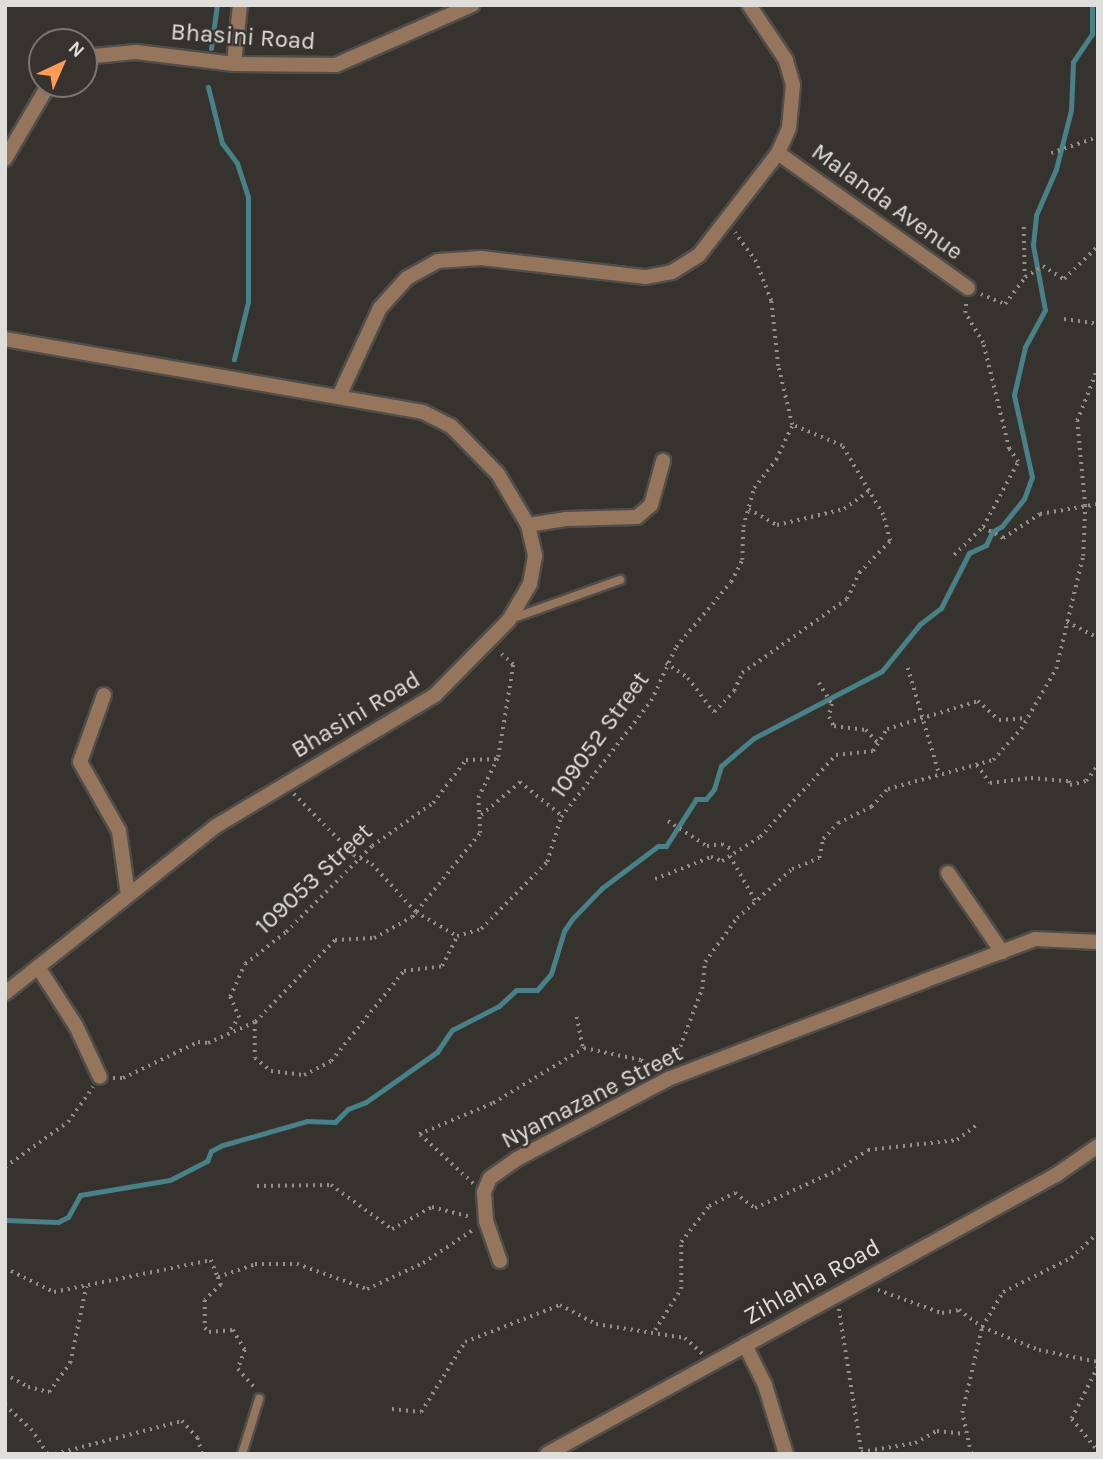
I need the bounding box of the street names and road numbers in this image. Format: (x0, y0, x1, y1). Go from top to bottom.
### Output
street label: Bhasini Road (170, 18, 316, 56)
street label: Malanda Avenue (806, 137, 968, 267)
street label: Bhasini Road (286, 665, 426, 765)
street label: 109052 Street (544, 666, 656, 804)
street label: 109053 Street (249, 817, 379, 941)
street label: Nyamazane Street (497, 1039, 687, 1155)
street label: Zihlahla Road (739, 1233, 885, 1331)

